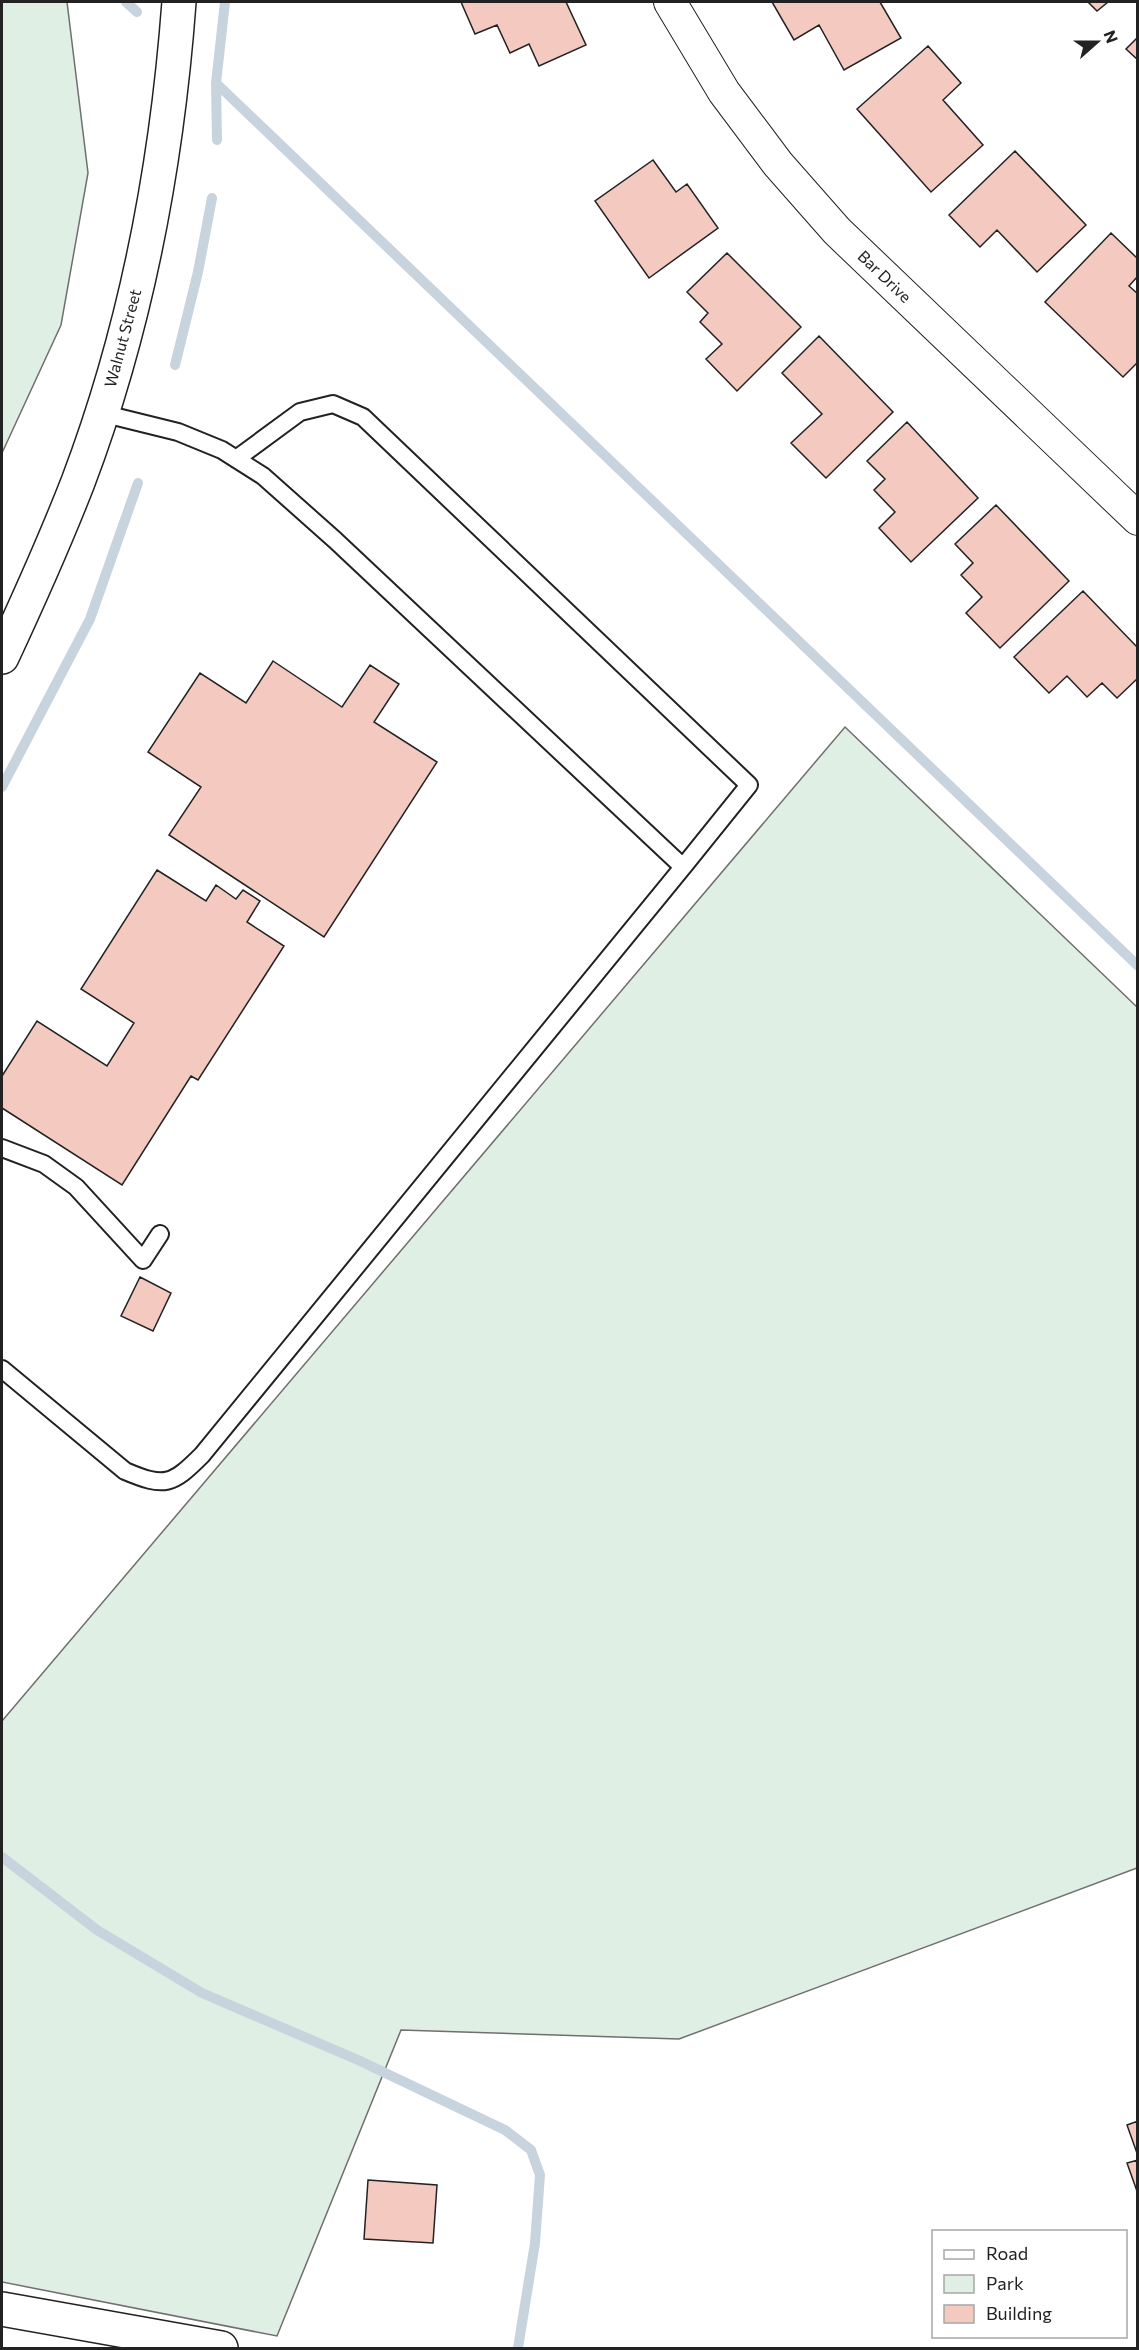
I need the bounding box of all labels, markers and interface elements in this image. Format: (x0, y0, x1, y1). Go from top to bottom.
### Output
north arrow (1067, 12, 1127, 72)
text: N (1100, 27, 1122, 45)
street label: Bar Drive (854, 246, 916, 306)
street label: Walnut Street (100, 286, 144, 389)
legend (932, 2230, 1127, 2338)
text: Road (986, 2242, 1028, 2264)
text: Park (986, 2272, 1024, 2294)
text: Building (986, 2302, 1052, 2324)

